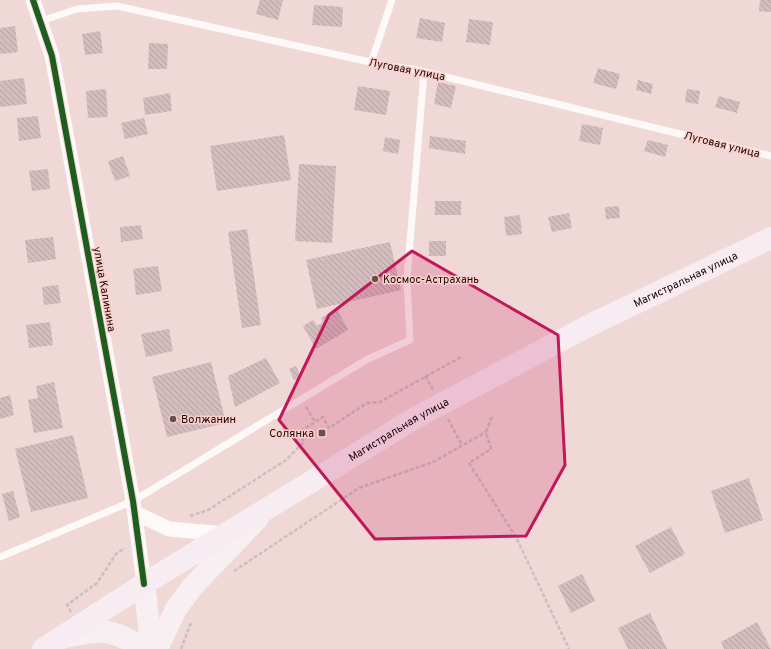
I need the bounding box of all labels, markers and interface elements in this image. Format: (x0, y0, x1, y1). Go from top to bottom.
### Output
street label: Луговая улица (367, 56, 447, 84)
street label: Луговая улица (682, 129, 761, 161)
street label: улица Калинина (90, 246, 118, 333)
street label: Магистральная улица (631, 249, 741, 311)
place label: Космос-Астрахань (383, 273, 479, 287)
marker: Космос-Астрахань (370, 274, 380, 284)
street label: Магистральная улица (346, 395, 452, 465)
place label: Волжанин (181, 413, 236, 427)
marker: Волжанин (168, 414, 178, 424)
place label: Солянка (269, 427, 314, 441)
marker: Солянка (317, 428, 327, 438)

